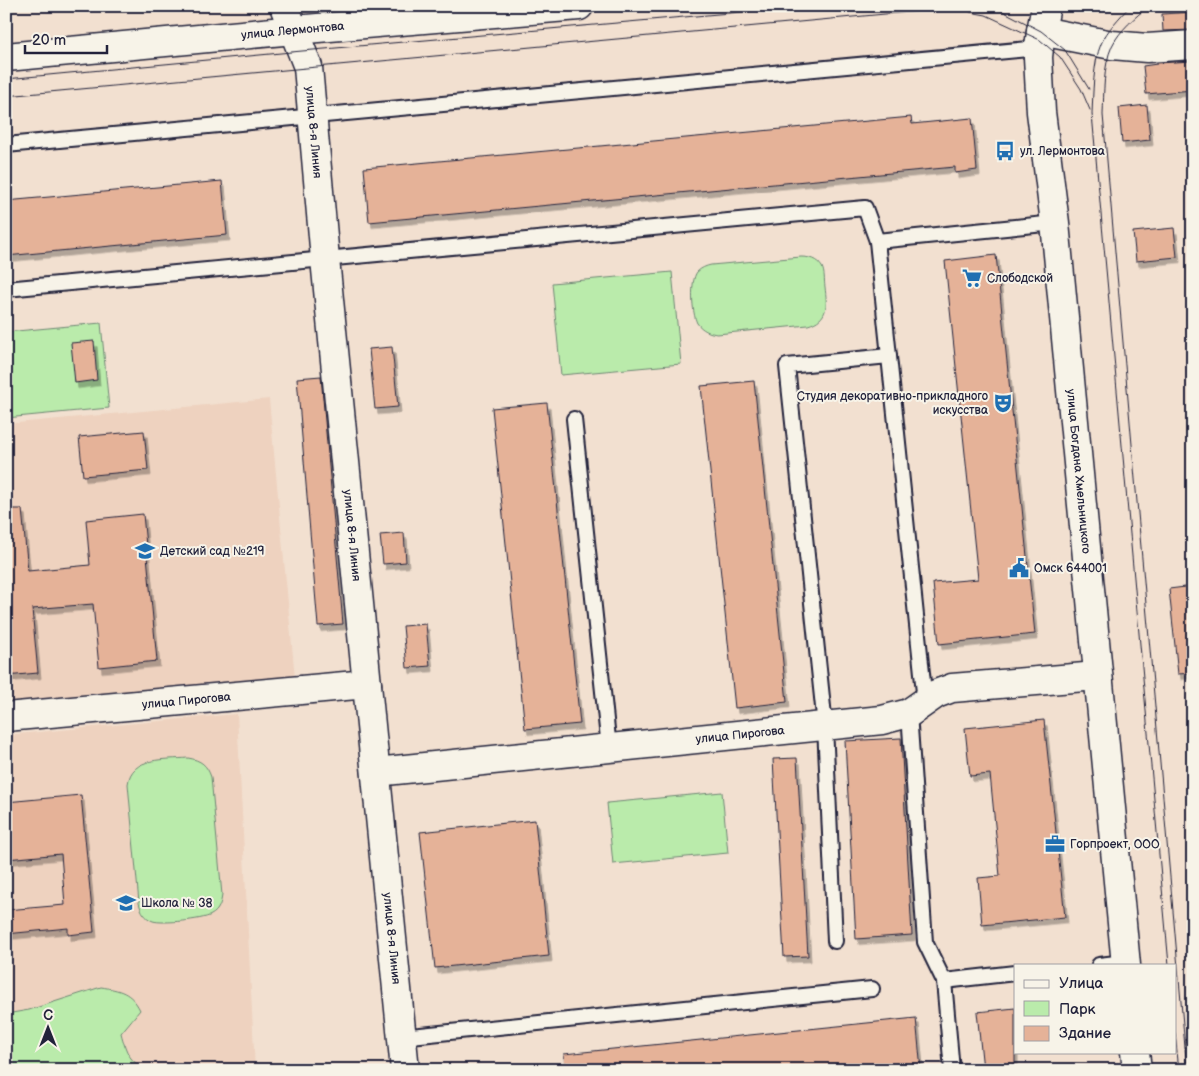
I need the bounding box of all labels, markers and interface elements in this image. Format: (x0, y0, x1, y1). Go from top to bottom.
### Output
street label: улица Лермонтова (241, 19, 345, 43)
scale bar (25, 22, 108, 54)
text: 20 m (32, 31, 66, 50)
street label: улица 8-я Линия (302, 86, 325, 179)
bus stop icon: ул. Лермонтова (994, 140, 1016, 162)
place label: ул. Лермонтова (1020, 144, 1105, 159)
supermarket icon: Слободской (961, 267, 983, 289)
place label: Слободской (987, 271, 1053, 286)
street label: улица Богдана Хмельницкого (1063, 388, 1094, 554)
place label: Студия декоративно-прикладного искусства (797, 389, 988, 418)
theatre icon: Студия декоративно-прикладного искусства (992, 392, 1014, 414)
street label: улица 8-я Линия (340, 489, 364, 582)
school or university icon: Детский сад №219 (134, 540, 156, 562)
place label: Детский сад №219 (160, 544, 265, 559)
public building icon: Омск 644001 (1008, 557, 1030, 579)
place label: Омск 644001 (1034, 561, 1107, 576)
street label: улица Пирогова (141, 689, 231, 713)
street label: улица Пирогова (695, 723, 785, 747)
office icon: Горпроект, ООО (1044, 833, 1066, 855)
place label: Горпроект, ООО (1070, 837, 1160, 852)
school or university icon: Школа № 38 (115, 892, 137, 914)
street label: улица 8-я Линия (380, 892, 404, 985)
place label: Школа № 38 (141, 896, 213, 911)
legend (1014, 964, 1176, 1054)
text: Улица (1059, 974, 1104, 993)
text: Парк (1059, 1000, 1096, 1019)
north arrow (22, 1004, 72, 1054)
text: С (43, 1007, 53, 1024)
text: Здание (1059, 1024, 1111, 1043)

